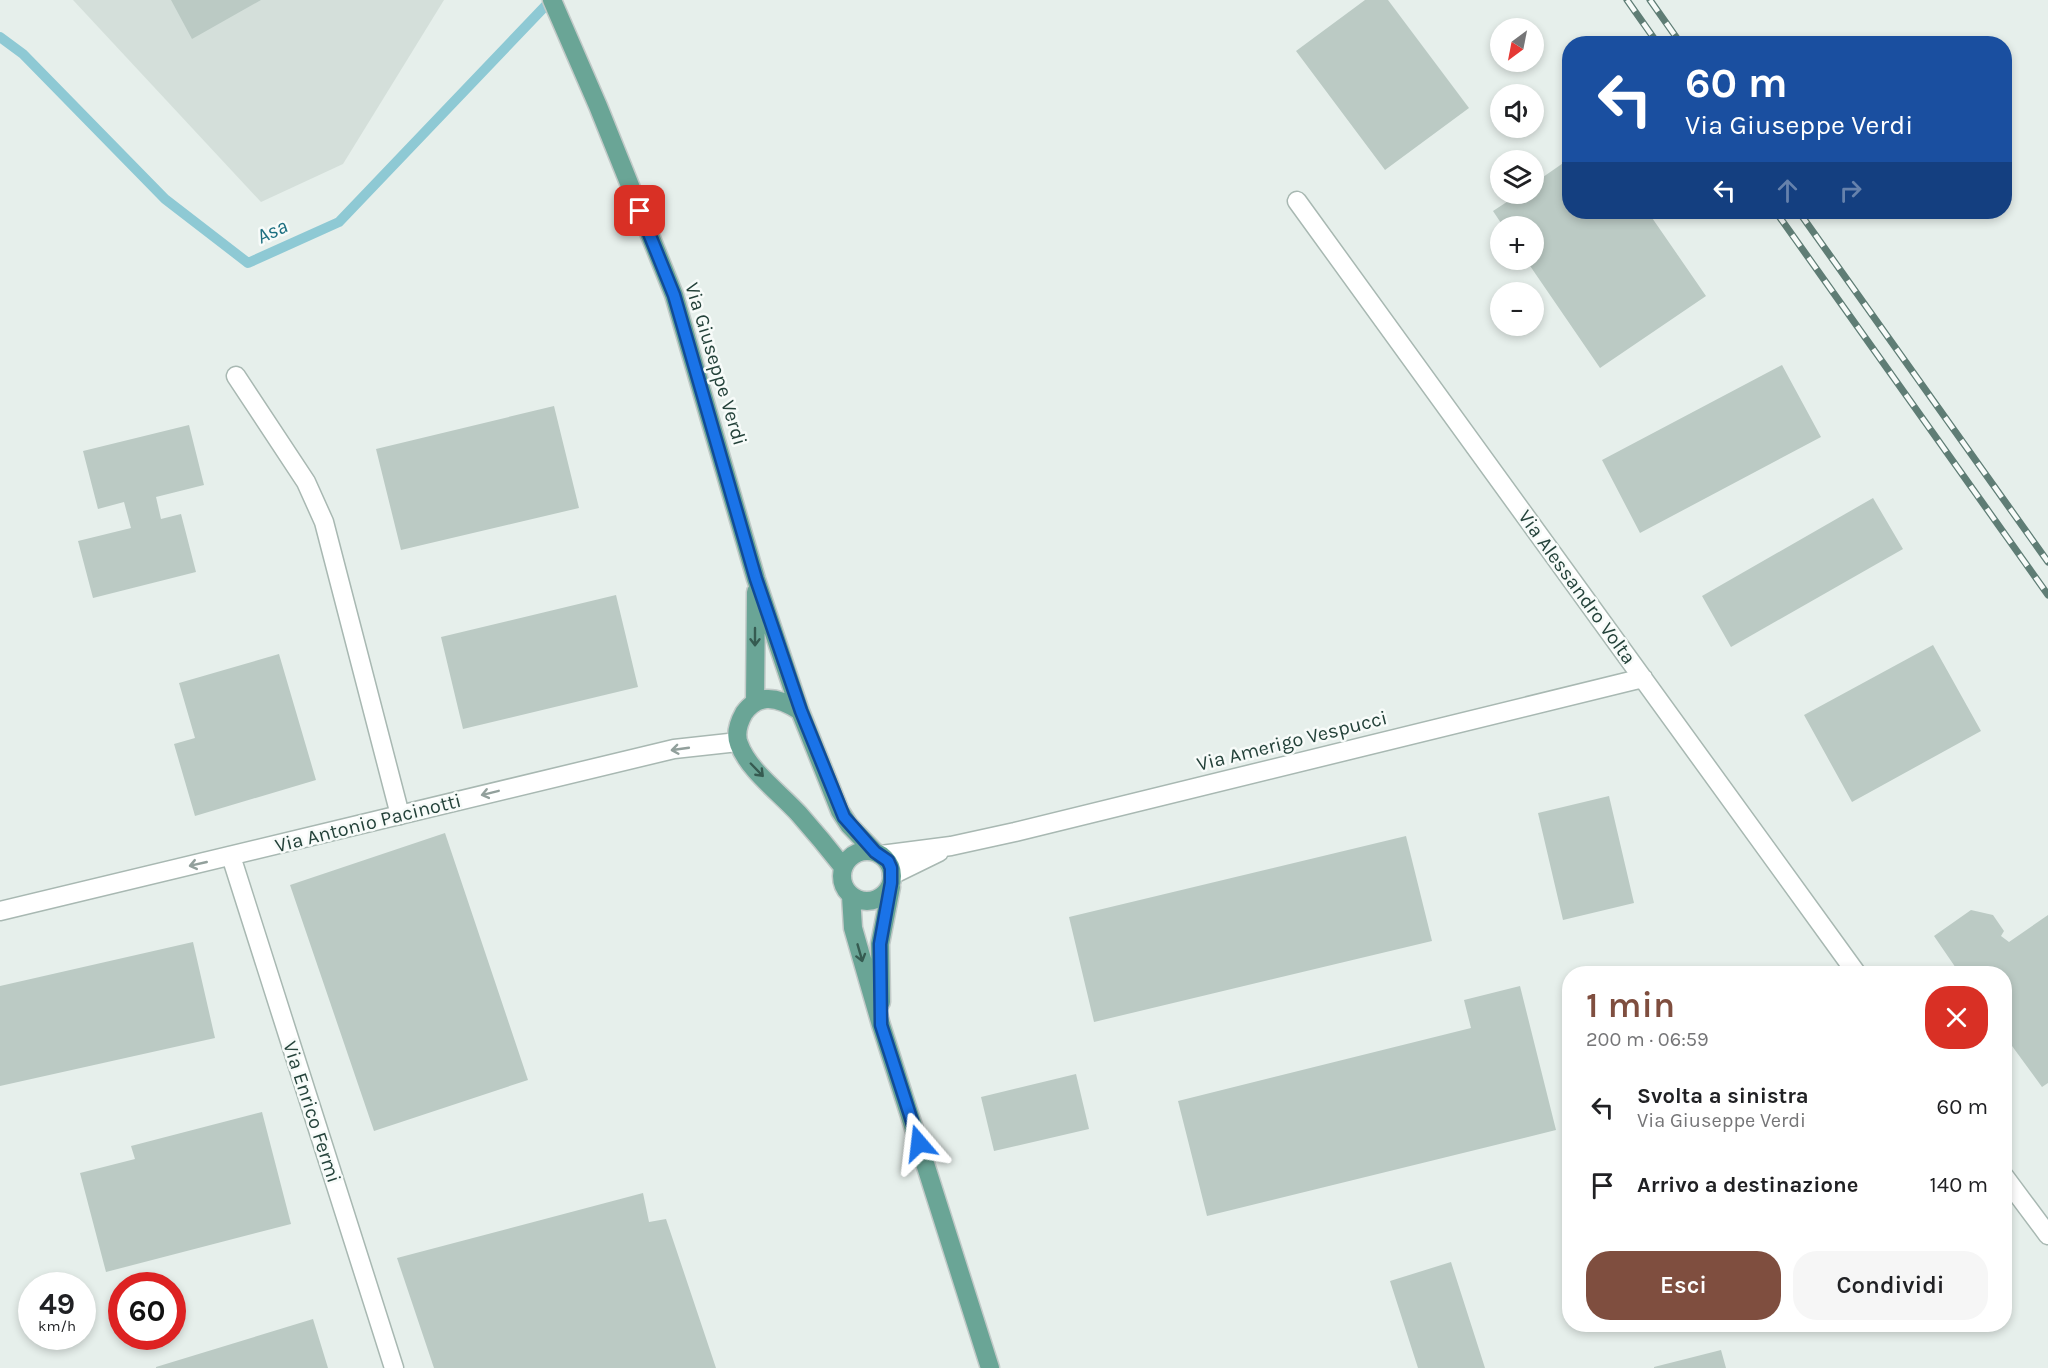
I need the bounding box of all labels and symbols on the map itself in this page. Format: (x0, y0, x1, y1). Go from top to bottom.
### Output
north arrow (1490, 18, 1544, 72)
pin (614, 185, 665, 236)
water label: Asa (253, 213, 291, 249)
street label: Via Giuseppe Verdi (680, 280, 752, 448)
street label: Via Alessandro Volta (1513, 505, 1641, 669)
one-way arrow (749, 627, 761, 647)
street label: Via Amerigo Vespucci (1194, 706, 1390, 776)
one-way arrow (670, 743, 690, 754)
one-way arrow (749, 762, 763, 777)
one-way arrow (481, 788, 500, 800)
street label: Via Antonio Pacinotti (273, 789, 463, 857)
one-way arrow (189, 858, 208, 870)
one-way arrow (855, 943, 866, 962)
street label: Via Enrico Fermi (278, 1038, 346, 1186)
position arrow (887, 1111, 951, 1175)
speed limit sign: 60 (108, 1272, 186, 1350)

